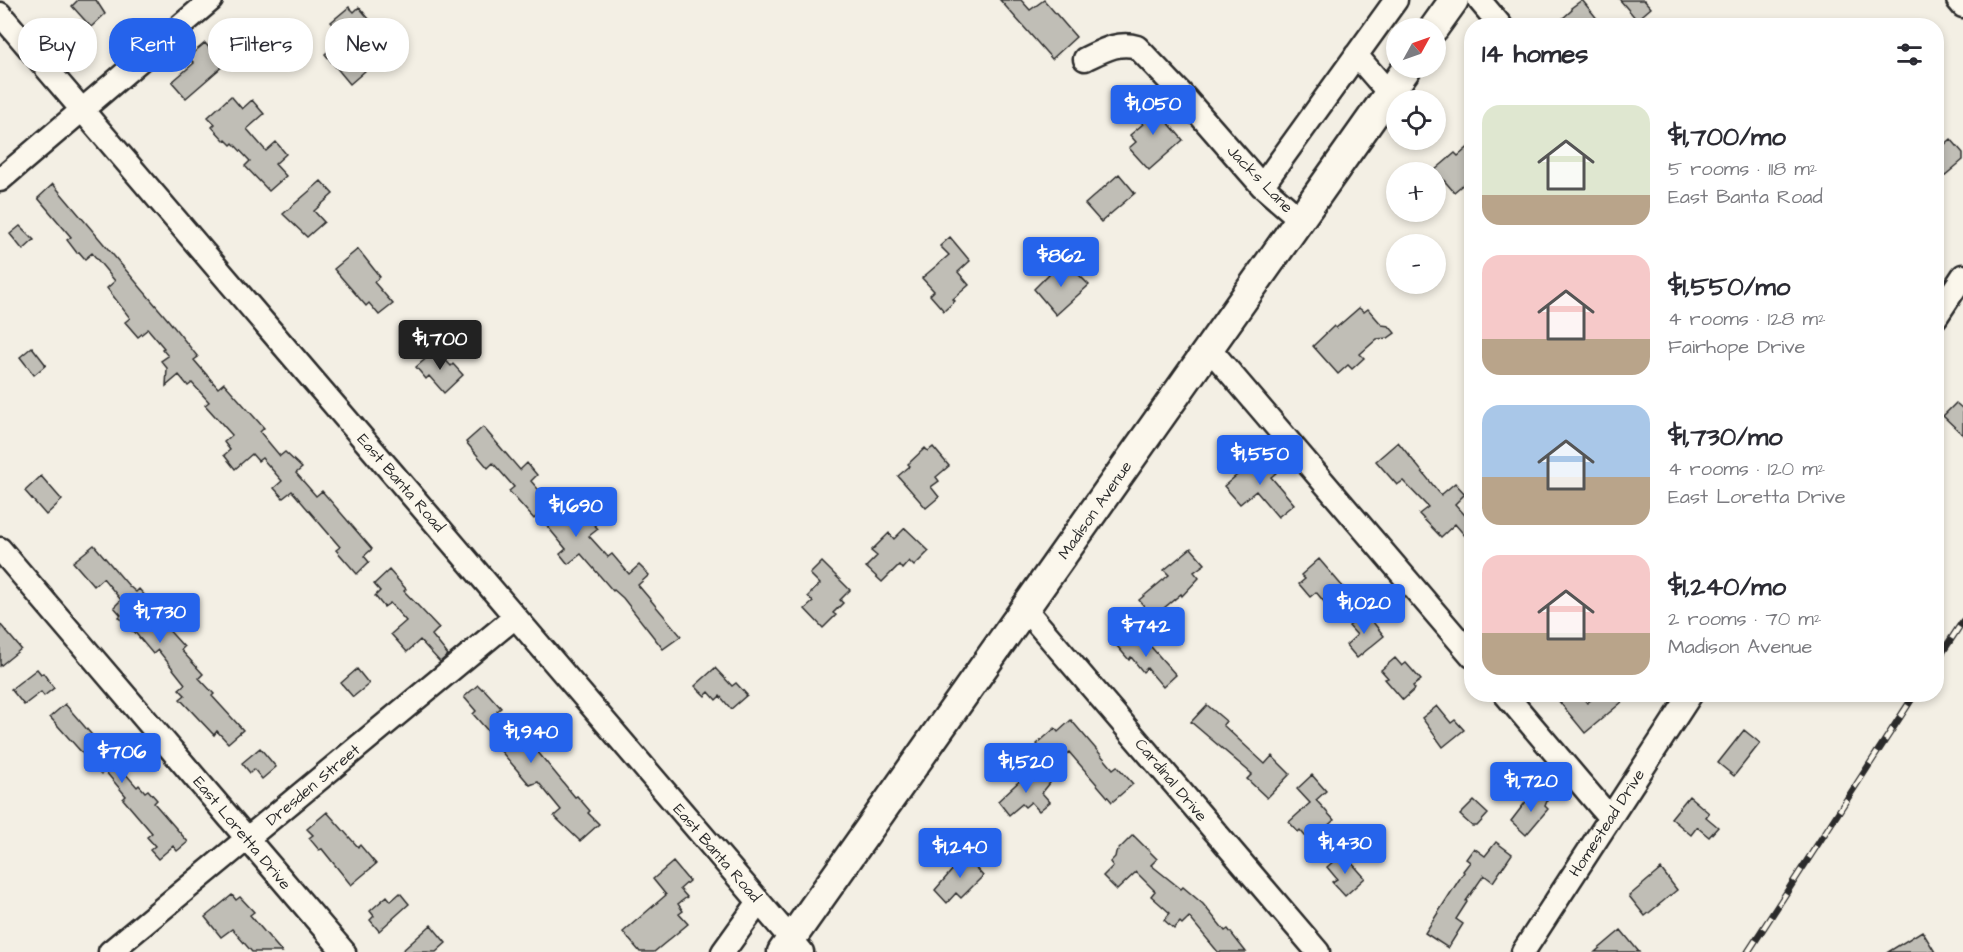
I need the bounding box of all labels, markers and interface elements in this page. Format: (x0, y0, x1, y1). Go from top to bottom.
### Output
chip: Buy (18, 18, 97, 72)
chip: Rent (109, 18, 196, 72)
chip: Filters (208, 18, 313, 72)
chip: New (325, 18, 409, 72)
north arrow (1386, 18, 1446, 78)
map controls (1386, 18, 1446, 294)
text: 14 homes (1482, 36, 1588, 72)
icon: filters (1893, 38, 1926, 71)
pin: $1,050 (1104, 85, 1202, 136)
text: $1,050 (1125, 90, 1181, 118)
button: locate (1386, 90, 1446, 150)
text: $1,700/mo (1668, 119, 1786, 155)
icon: home (1530, 129, 1602, 201)
street label: Jacks Lane (1222, 140, 1298, 218)
text: 5 rooms · 118 m² (1668, 155, 1817, 183)
button: + (1386, 162, 1446, 222)
text: East Banta Road (1668, 183, 1823, 211)
button: − (1386, 234, 1446, 294)
pin: $862 (1025, 237, 1097, 288)
text: $862 (1037, 242, 1085, 270)
text: $1,550/mo (1668, 269, 1790, 305)
icon: home (1530, 279, 1602, 351)
text: 4 rooms · 128 m² (1668, 305, 1826, 333)
pin: $1,700 (391, 320, 489, 371)
text: $1,700 (413, 325, 467, 353)
text: Fairhope Drive (1668, 333, 1805, 361)
text: $1,730/mo (1668, 419, 1783, 455)
street label: East Banta Road (352, 429, 450, 537)
icon: home (1530, 429, 1602, 501)
pin: $1,550 (1211, 435, 1309, 486)
text: $1,550 (1231, 440, 1289, 468)
text: 4 rooms · 120 m² (1668, 455, 1825, 483)
street label: Madison Avenue (1053, 456, 1137, 564)
text: East Loretta Drive (1668, 483, 1846, 511)
pin: $1,690 (527, 487, 625, 538)
text: $1,690 (549, 492, 603, 520)
text: $1,240/mo (1668, 569, 1786, 605)
icon: home (1530, 579, 1602, 651)
pin: $1,020 (1315, 584, 1413, 635)
text: $1,020 (1337, 589, 1391, 617)
pin: $1,730 (111, 593, 209, 644)
text: $1,730 (134, 598, 186, 626)
text: 2 rooms · 70 m² (1668, 605, 1821, 633)
pin: $742 (1110, 607, 1182, 658)
text: $742 (1122, 612, 1170, 640)
text: Madison Avenue (1668, 633, 1812, 661)
pin: $1,940 (482, 713, 580, 764)
text: $1,940 (504, 718, 558, 746)
pin: $706 (86, 733, 158, 784)
street label: Cardinal Drive (1130, 734, 1213, 827)
text: $706 (98, 738, 146, 766)
street label: Dresden Street (261, 739, 365, 831)
pin: $1,520 (977, 743, 1075, 794)
text: $1,520 (998, 748, 1054, 776)
pin: $1,720 (1482, 762, 1580, 813)
street label: Homestead Drive (1564, 765, 1650, 881)
text: $1,720 (1504, 767, 1558, 795)
street label: East Loretta Drive (188, 771, 296, 895)
street label: East Banta Road (668, 799, 766, 907)
pin: $1,430 (1296, 824, 1394, 875)
pin: $1,240 (911, 828, 1009, 879)
text: $1,430 (1318, 829, 1372, 857)
text: $1,240 (933, 833, 987, 861)

